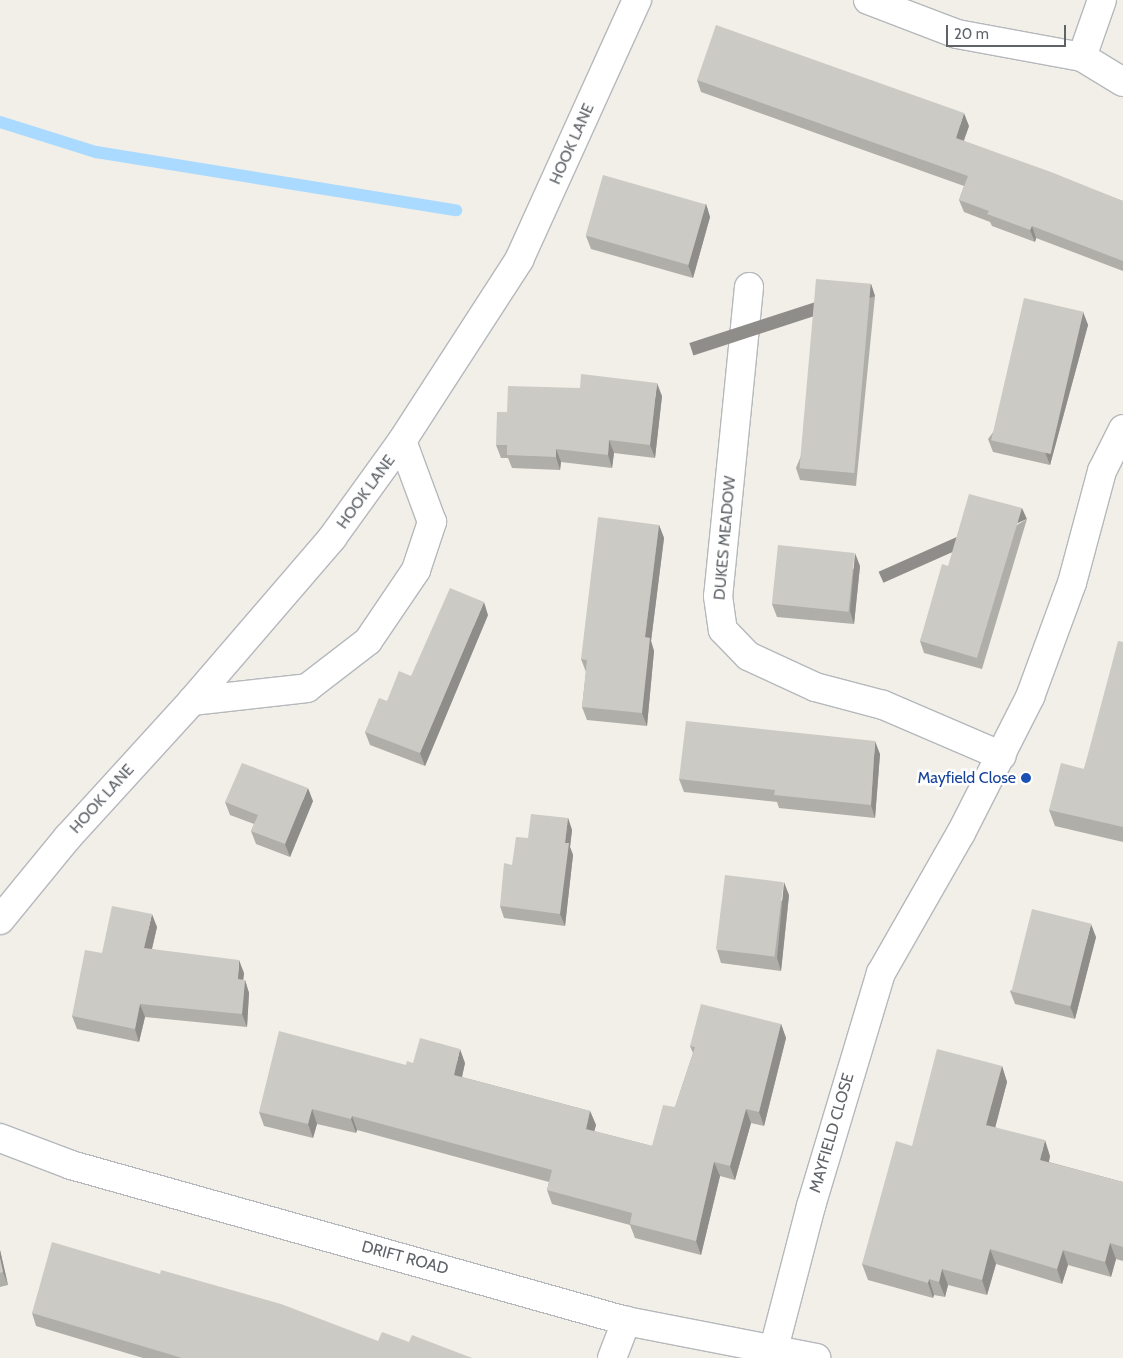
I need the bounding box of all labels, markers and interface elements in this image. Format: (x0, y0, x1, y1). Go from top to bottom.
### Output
scale bar (948, 15, 1068, 47)
text: 20 m (954, 25, 989, 43)
street label: HOOK LANE (546, 101, 598, 187)
street label: HOOK LANE (333, 451, 399, 533)
street label: DUKES MEADOW (710, 475, 740, 601)
street label: HOOK LANE (66, 760, 138, 838)
place label: Mayfield Close (917, 768, 1016, 788)
marker: Mayfield Close (1020, 772, 1032, 784)
street label: MAYFIELD CLOSE (806, 1071, 858, 1195)
street label: DRIFT ROAD (359, 1237, 451, 1279)

